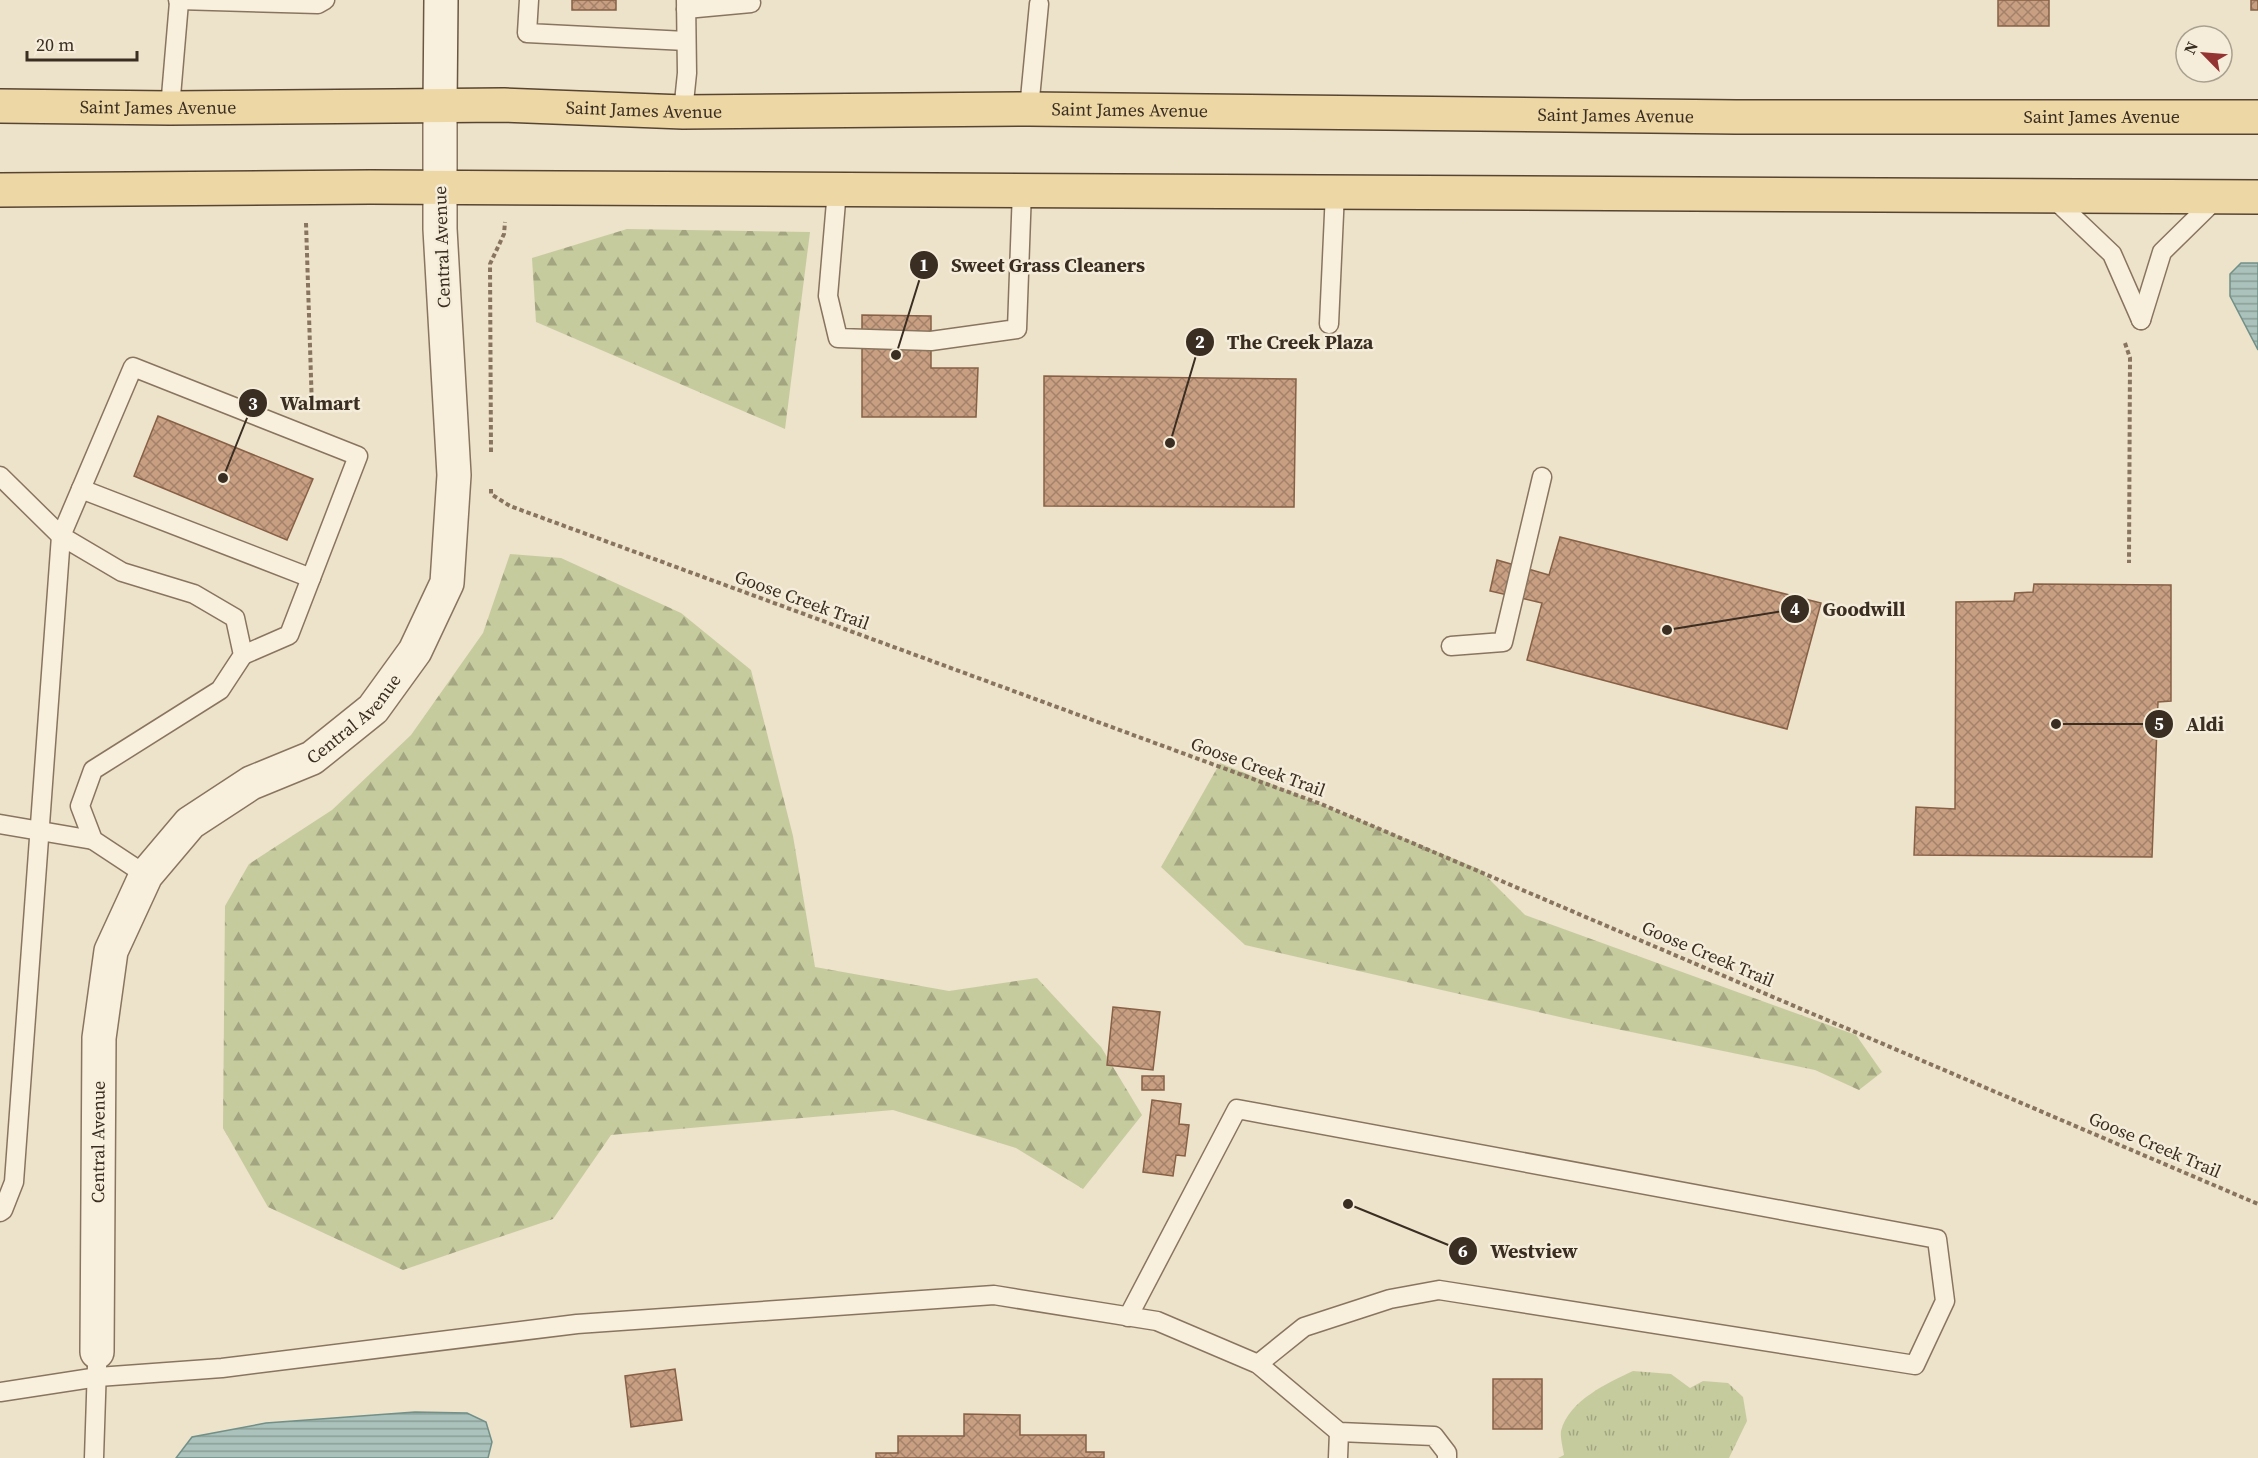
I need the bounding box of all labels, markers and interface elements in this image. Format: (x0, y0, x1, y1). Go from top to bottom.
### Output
scale bar (27, 24, 136, 62)
north arrow (2174, 24, 2234, 84)
text: 20 m (36, 32, 74, 57)
text: N (2178, 37, 2203, 58)
street label: Saint James Avenue (80, 94, 236, 120)
street label: Saint James Avenue (565, 94, 722, 124)
street label: Saint James Avenue (1051, 96, 1208, 123)
street label: Saint James Avenue (1537, 102, 1694, 129)
street label: Saint James Avenue (2023, 104, 2180, 129)
street label: Central Avenue (427, 185, 456, 309)
callout: Sweet Grass Cleaners (909, 246, 1157, 284)
text: Sweet Grass Cleaners (951, 251, 1145, 279)
text: 1 (919, 252, 929, 277)
callout: The Creek Plaza (1185, 323, 1385, 361)
text: The Creek Plaza (1227, 328, 1374, 356)
text: 2 (1195, 329, 1205, 354)
callout: Walmart (238, 384, 372, 422)
text: Walmart (280, 389, 361, 417)
text: 3 (248, 391, 258, 416)
street label: Goose Creek Trail (731, 564, 873, 635)
callout: Goodwill (1780, 590, 1917, 628)
text: Goodwill (1822, 595, 1906, 623)
text: 4 (1790, 596, 1800, 621)
street label: Central Avenue (301, 669, 406, 770)
callout: Aldi (2144, 705, 2236, 743)
text: Aldi (2186, 710, 2224, 738)
text: 5 (2154, 711, 2164, 736)
street label: Goose Creek Trail (1187, 731, 1329, 802)
street label: Goose Creek Trail (1638, 914, 1778, 993)
street label: Central Avenue (85, 1081, 111, 1203)
street label: Goose Creek Trail (2085, 1105, 2225, 1184)
callout: Westview (1448, 1232, 1589, 1270)
text: Westview (1490, 1237, 1578, 1265)
text: 6 (1458, 1238, 1468, 1263)

